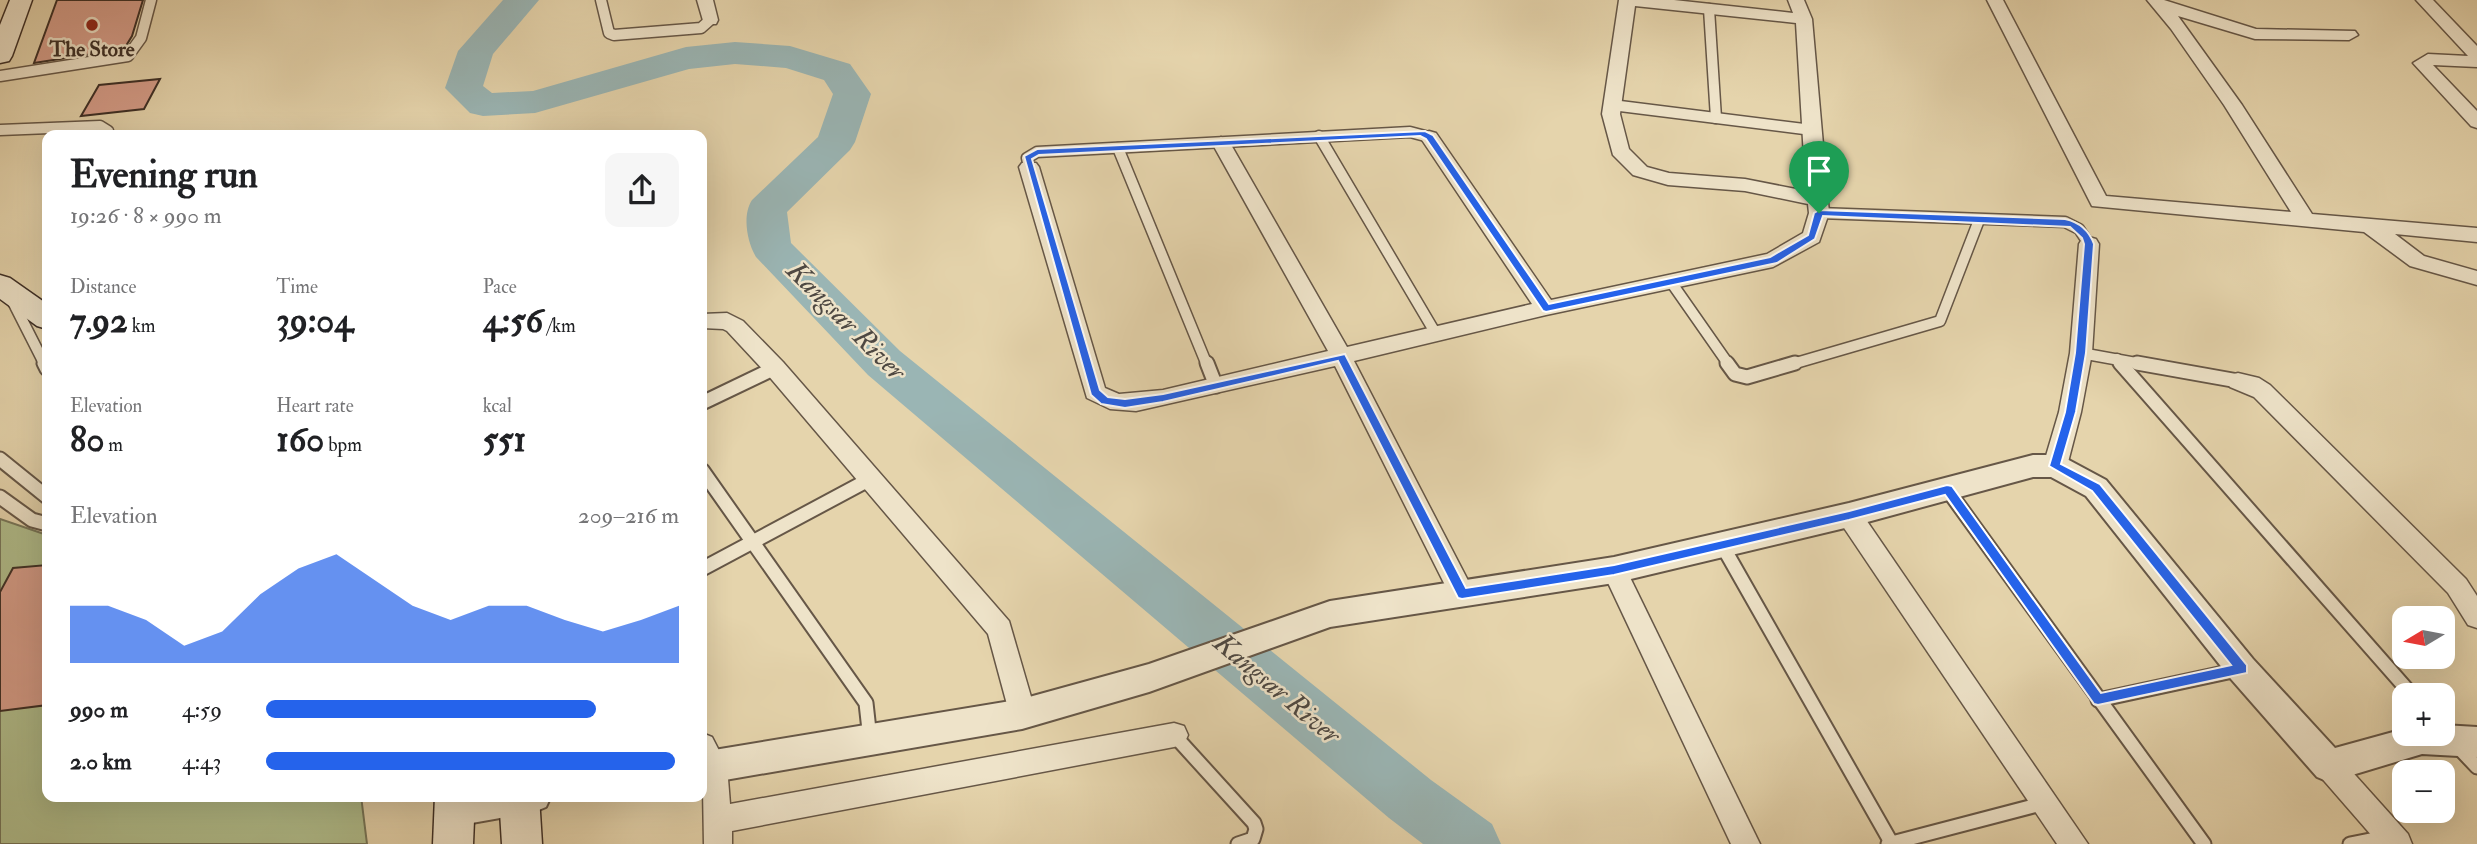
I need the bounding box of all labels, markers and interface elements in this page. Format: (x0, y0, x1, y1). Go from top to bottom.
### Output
marker: The Store (84, 17, 100, 33)
place label: The Store (49, 36, 135, 63)
pin (1789, 141, 1849, 213)
text: Evening run (70, 151, 258, 199)
icon: arrive (1800, 152, 1838, 190)
button: share (605, 153, 679, 227)
text: 19:26 · 8 × 990 m (70, 201, 222, 230)
water label: Kangsar River (777, 252, 914, 389)
text: Distance (70, 275, 136, 299)
text: Time (276, 275, 318, 299)
text: Pace (483, 275, 517, 299)
text: 7.92 (70, 299, 128, 343)
text: 39:04 (276, 299, 353, 343)
text: 4:56 (483, 299, 543, 343)
text: km (128, 314, 156, 338)
text: /km (543, 314, 576, 338)
text: Elevation (70, 394, 142, 418)
text: Heart rate (276, 394, 354, 418)
text: kcal (483, 394, 512, 418)
text: 80 (70, 418, 104, 462)
text: 160 (276, 418, 324, 462)
text: 551 (483, 418, 526, 462)
text: m (104, 433, 123, 457)
text: bpm (324, 433, 362, 457)
text: Elevation (70, 501, 158, 530)
text: 209–216 m (578, 501, 679, 530)
north arrow (2392, 606, 2455, 668)
map controls (2392, 606, 2455, 823)
water label: Kangsar River (1205, 625, 1349, 753)
button: + (2392, 683, 2455, 746)
text: 990 m (70, 695, 128, 724)
text: 4:59 (182, 695, 222, 724)
text: 2.0 km (70, 747, 132, 776)
text: 4:43 (182, 747, 221, 776)
button: − (2392, 760, 2455, 823)

